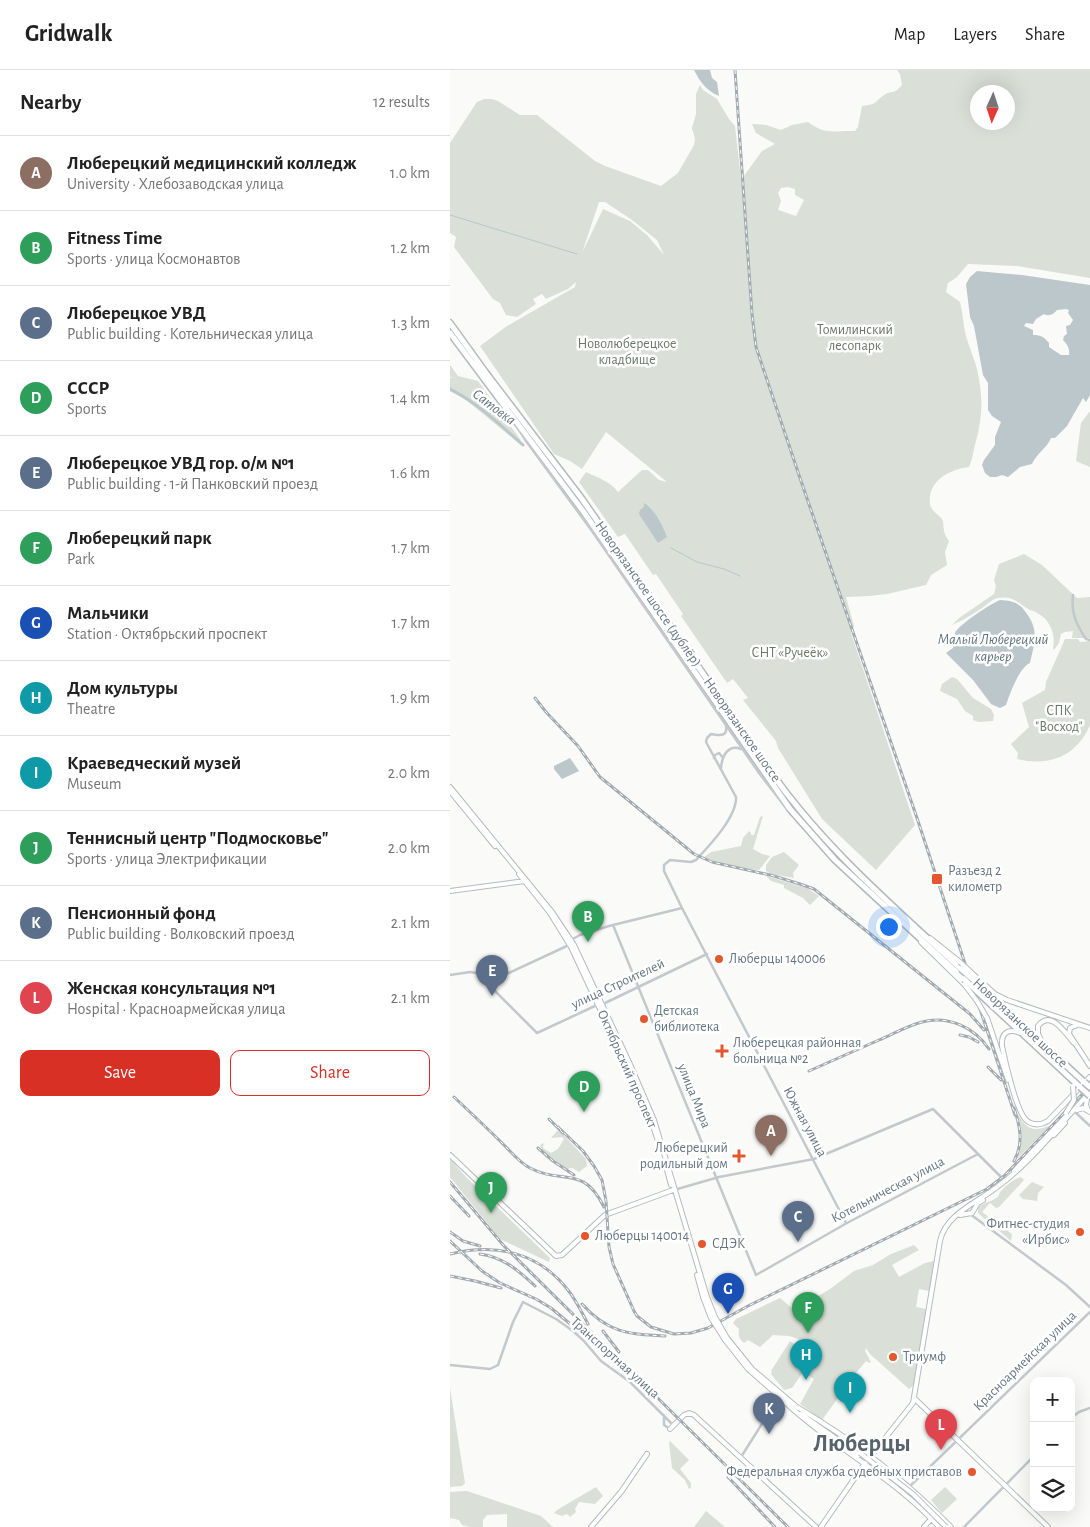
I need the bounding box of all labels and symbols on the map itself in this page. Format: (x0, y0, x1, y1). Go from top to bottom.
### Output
north arrow (970, 85, 1015, 130)
park label: Томилинский лесопарк (817, 323, 893, 353)
park label: Новолюберецкое кладбище (577, 337, 677, 367)
water label: Сатовка (470, 386, 518, 428)
street label: Новорязанское шоссе (дублёр) (592, 519, 704, 669)
water label: Малый Люберецкий карьер (938, 632, 1049, 664)
park label: СНТ «Ручеёк» (752, 646, 828, 660)
street label: Новорязанское шоссе (701, 675, 783, 785)
park label: СПК "Восход" (1035, 704, 1083, 734)
place label: Разъезд 2 километр (948, 864, 1002, 894)
marker: Разъезд 2 километр (930, 872, 944, 886)
pin: B (572, 901, 604, 942)
your location (876, 914, 902, 940)
place label: Люберцы 140006 (729, 952, 826, 966)
marker: Люберцы 140006 (713, 953, 725, 965)
pin: E (476, 955, 508, 996)
street label: улица Строителей (568, 956, 667, 1012)
street label: Новорязанское шоссе (970, 976, 1070, 1070)
place label: Детская библиотека (654, 1004, 720, 1034)
street label: Октябрьский проспект (595, 1008, 660, 1131)
marker: Детская библиотека (638, 1013, 650, 1025)
place label: Люберецкая районная больница №2 (733, 1036, 861, 1066)
marker: Люберецкая районная больница №2 (715, 1044, 729, 1058)
street label: улица Мира (674, 1061, 713, 1131)
pin: D (568, 1071, 600, 1112)
street label: Южная улица (781, 1085, 830, 1160)
pin: A (755, 1115, 787, 1156)
place label: Люберецкий родильный дом (640, 1141, 728, 1171)
marker: Люберецкий родильный дом (732, 1149, 746, 1163)
street label: Котельническая улица (829, 1154, 947, 1226)
pin: J (475, 1172, 507, 1213)
pin: C (782, 1201, 814, 1242)
place label: Фитнес-студия «Ирбис» (987, 1217, 1070, 1247)
marker: Фитнес-студия «Ирбис» (1074, 1226, 1086, 1238)
place label: Люберцы 140014 (595, 1229, 690, 1243)
marker: Люберцы 140014 (579, 1230, 591, 1242)
place label: СДЭК (712, 1237, 745, 1251)
marker: СДЭК (696, 1238, 708, 1250)
pin: G (712, 1273, 744, 1314)
pin: F (792, 1292, 824, 1333)
street label: Красноармейская улица (971, 1308, 1080, 1414)
street label: Транспортная улица (568, 1315, 663, 1402)
pin: H (790, 1339, 822, 1380)
place label: Триумф (903, 1350, 946, 1364)
marker: Триумф (887, 1351, 899, 1363)
pin: I (834, 1372, 866, 1413)
pin: K (753, 1393, 785, 1434)
pin: L (925, 1409, 957, 1450)
district label: Люберцы (813, 1432, 911, 1456)
place label: Федеральная служба судебных приставов (726, 1465, 962, 1479)
marker: Федеральная служба судебных приставов (966, 1466, 978, 1478)

